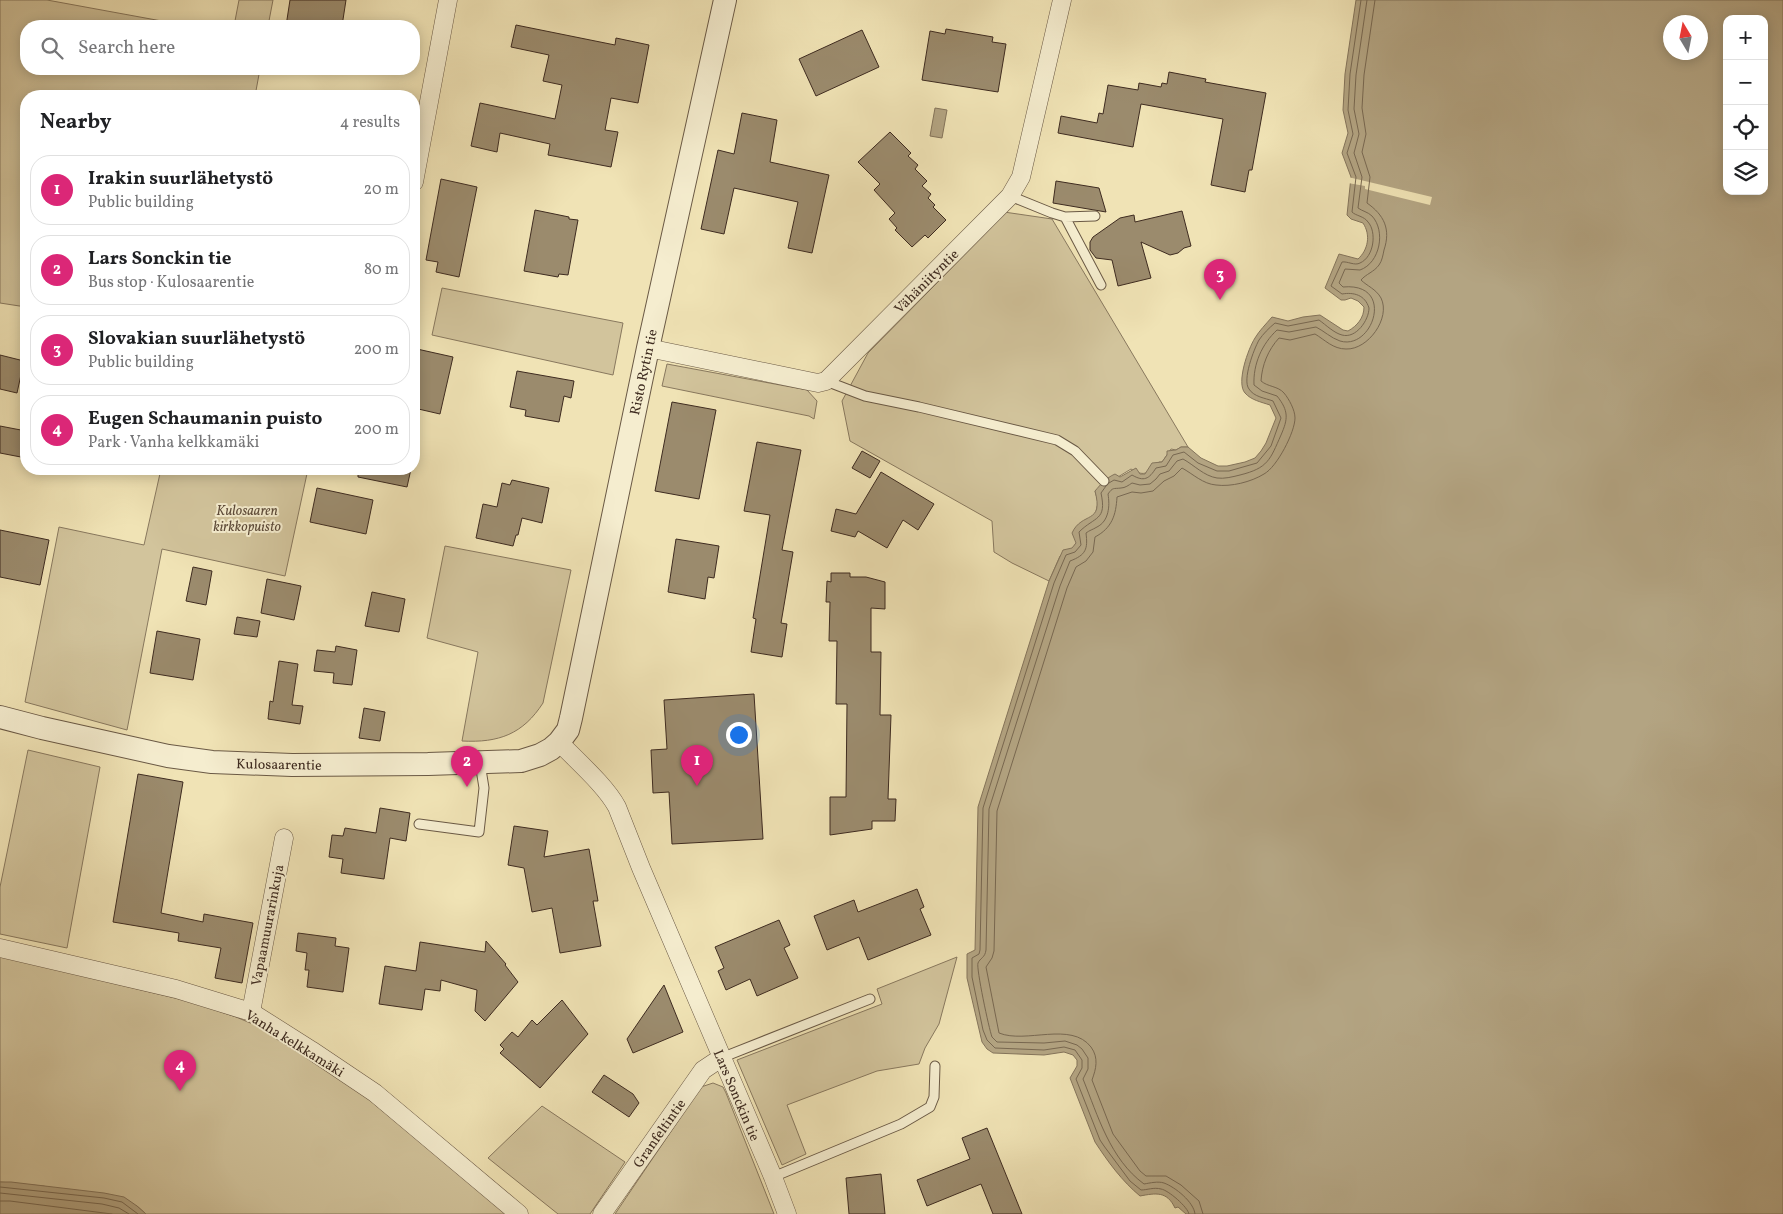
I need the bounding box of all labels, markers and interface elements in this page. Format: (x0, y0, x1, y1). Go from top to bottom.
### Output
north arrow (1663, 15, 1708, 60)
map controls (1723, 15, 1768, 195)
button: + (1723, 15, 1768, 60)
search box (20, 20, 420, 75)
icon: search (38, 34, 66, 62)
text: Search here (78, 35, 175, 61)
button: − (1723, 60, 1768, 105)
button: locate (1723, 105, 1768, 150)
text: Nearby (40, 108, 111, 137)
text: 4 results (340, 112, 400, 134)
button: layers (1723, 150, 1768, 195)
text: Irakin suurlähetystö (88, 166, 273, 192)
text: 1 (54, 179, 60, 201)
text: 20 m (364, 179, 399, 201)
text: Public building (88, 192, 194, 214)
street label: Vähäniityntie (891, 245, 964, 319)
text: Lars Sonckin tie (88, 246, 231, 272)
text: 2 (53, 259, 61, 281)
text: 80 m (364, 259, 399, 281)
pin: 3 (1204, 259, 1236, 300)
text: Bus stop · Kulosaarentie (88, 272, 254, 294)
text: Slovakian suurlähetystö (88, 326, 305, 352)
street label: Risto Rytin tie (626, 327, 663, 417)
text: 3 (53, 339, 61, 361)
text: 200 m (354, 339, 399, 361)
text: Public building (88, 352, 194, 374)
text: Eugen Schaumanin puisto (88, 406, 323, 432)
text: 4 (52, 419, 62, 441)
text: 200 m (354, 419, 399, 441)
text: Park · Vanha kelkkamäki (88, 432, 259, 454)
park label: Kulosaaren kirkkopuisto (213, 502, 281, 537)
your location (726, 722, 752, 748)
pin: 1 (681, 745, 713, 786)
pin: 2 (451, 746, 483, 787)
street label: Kulosaarentie (236, 755, 322, 776)
street label: Vapaamuurarinkuja (247, 863, 290, 988)
street label: Vanha kelkkamäki (241, 1006, 347, 1082)
street label: Lars Sonckin tie (708, 1047, 764, 1145)
pin: 4 (164, 1050, 196, 1091)
street label: Granfeltintie (629, 1095, 691, 1172)

